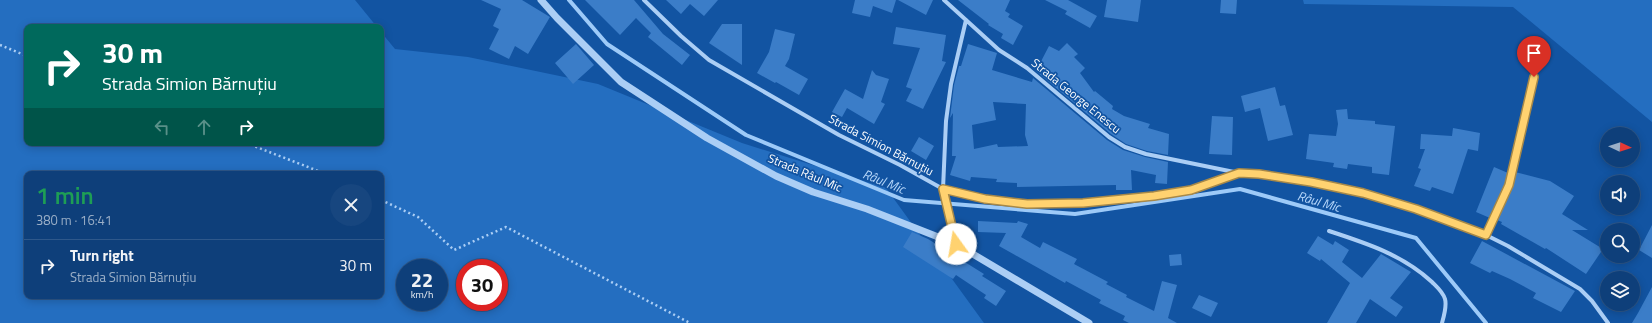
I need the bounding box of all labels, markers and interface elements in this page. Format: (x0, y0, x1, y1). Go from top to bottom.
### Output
text: 30 m (102, 31, 163, 74)
pin (1517, 36, 1551, 77)
icon: right (36, 40, 88, 92)
icon: arrive (1523, 42, 1545, 64)
street label: Strada George Enescu (1027, 53, 1125, 138)
text: Strada Simion Bărnuțiu (102, 70, 277, 97)
street label: Strada Simion Bărnuțiu (825, 109, 937, 180)
icon: left (151, 116, 173, 138)
icon: ahead (193, 116, 215, 138)
icon: right (235, 116, 257, 138)
north arrow (1600, 127, 1640, 167)
map controls (1600, 127, 1640, 311)
street label: Strada Râul Mic (765, 148, 845, 197)
water label: Râul Mic (860, 163, 910, 199)
button: sound (1600, 175, 1640, 215)
text: 1 min (36, 177, 94, 213)
button: close (330, 184, 372, 226)
water label: Râul Mic (1295, 185, 1345, 217)
text: 380 m · 16:41 (36, 210, 112, 230)
position arrow (935, 223, 977, 265)
button: search (1600, 223, 1640, 263)
text: Turn right (70, 244, 134, 267)
text: 30 m (339, 254, 372, 277)
icon: right (36, 255, 58, 277)
speed limit sign: 30 (456, 259, 508, 311)
text: 22 (411, 264, 433, 295)
text: Strada Simion Bărnuțiu (70, 267, 196, 287)
button: layers (1600, 271, 1640, 311)
text: km/h (411, 287, 433, 302)

